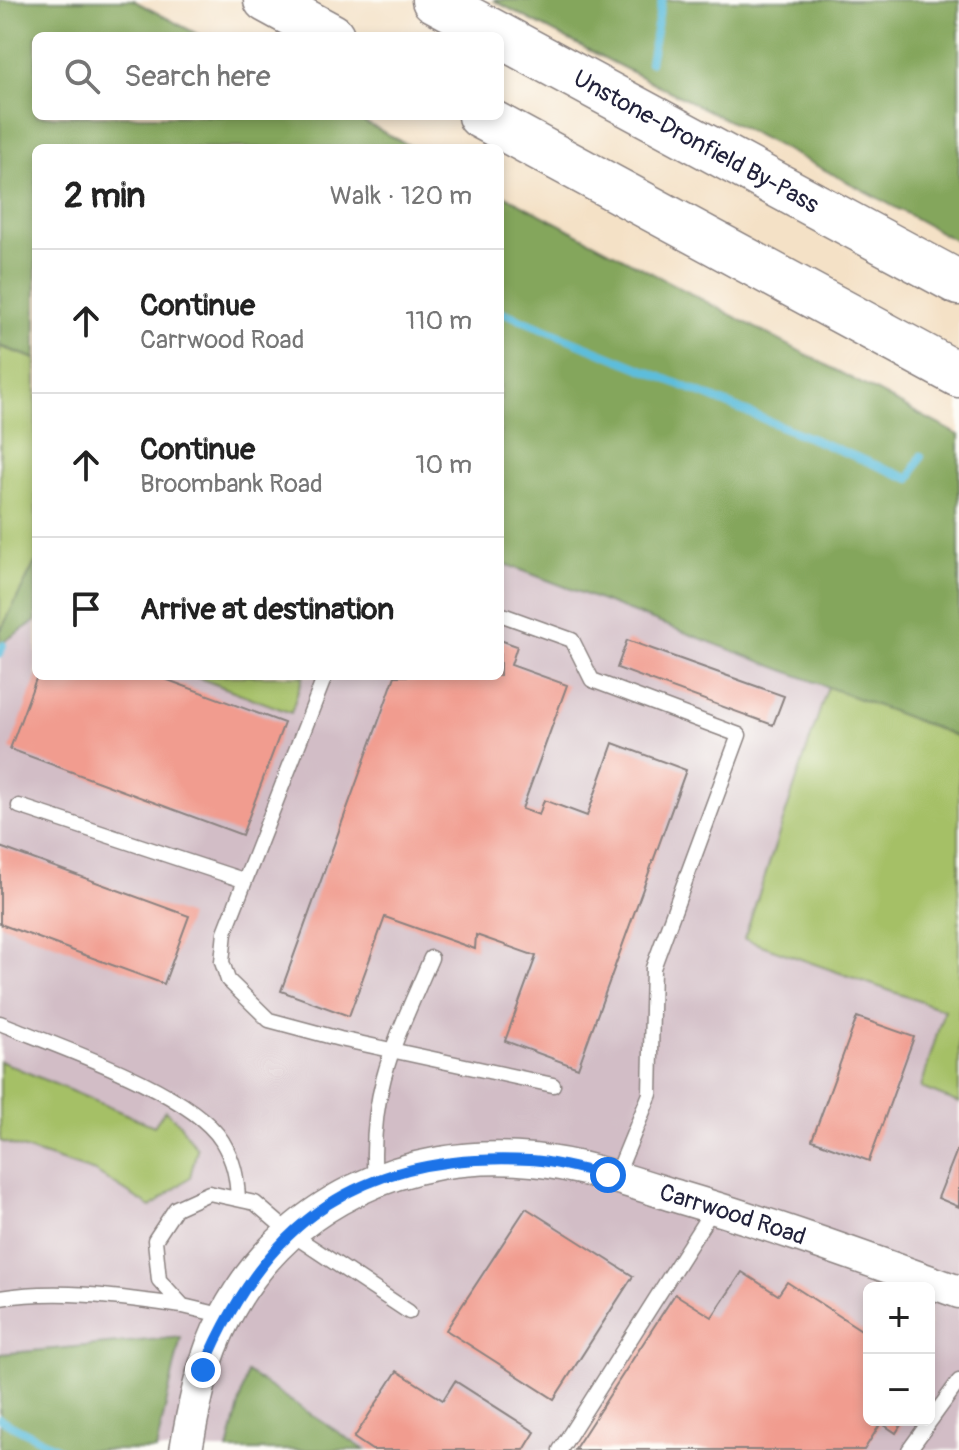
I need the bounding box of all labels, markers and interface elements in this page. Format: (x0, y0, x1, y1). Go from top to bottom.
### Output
search box (32, 32, 504, 120)
icon: search (60, 54, 104, 98)
text: Search here (124, 58, 271, 95)
street label: Unstone-Dronfield By-Pass (568, 64, 824, 220)
text: 2 min (64, 175, 146, 218)
text: Walk · 120 m (330, 180, 472, 212)
text: Continue (140, 287, 255, 324)
icon: ahead (64, 299, 108, 343)
text: 110 m (405, 305, 472, 337)
text: Carrwood Road (140, 324, 304, 356)
text: Continue (140, 431, 255, 468)
icon: ahead (64, 443, 108, 487)
text: 10 m (415, 449, 472, 481)
text: Broombank Road (140, 468, 323, 500)
icon: arrive (64, 587, 108, 631)
text: Arrive at destination (140, 591, 394, 628)
route start (590, 1157, 626, 1193)
street label: Carrwood Road (656, 1178, 810, 1252)
map controls (863, 1282, 935, 1426)
button: + (863, 1282, 935, 1354)
route end (185, 1352, 221, 1388)
button: − (863, 1354, 935, 1426)

